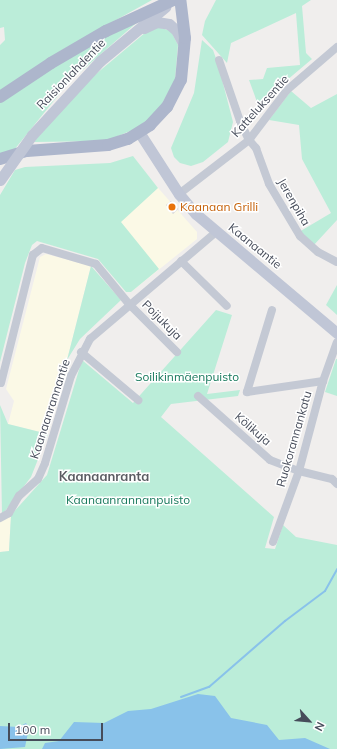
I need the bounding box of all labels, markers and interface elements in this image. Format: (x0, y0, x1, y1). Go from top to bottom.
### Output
street label: Raisionlahdentie (34, 36, 108, 112)
street label: Katteluksentie (228, 72, 292, 140)
street label: Jerenpiha (275, 176, 313, 228)
place label: Kaanaan Grilli (180, 200, 258, 214)
marker: Kaanaan Grilli (167, 202, 177, 212)
street label: Kaanaantie (226, 220, 284, 272)
street label: Poijukuja (139, 297, 185, 343)
street label: Kaanaanrannantie (27, 357, 73, 461)
park label: Soilikinmäenpuisto (135, 370, 239, 384)
street label: Ruokorannankatu (273, 389, 315, 489)
street label: Kölikuja (232, 409, 274, 449)
district label: Kaanaanranta (59, 468, 149, 484)
park label: Kaanaanrannanpuisto (66, 493, 190, 507)
north arrow (289, 701, 329, 741)
scale bar (10, 715, 105, 741)
text: N (312, 720, 328, 733)
text: 100 m (15, 722, 50, 737)

